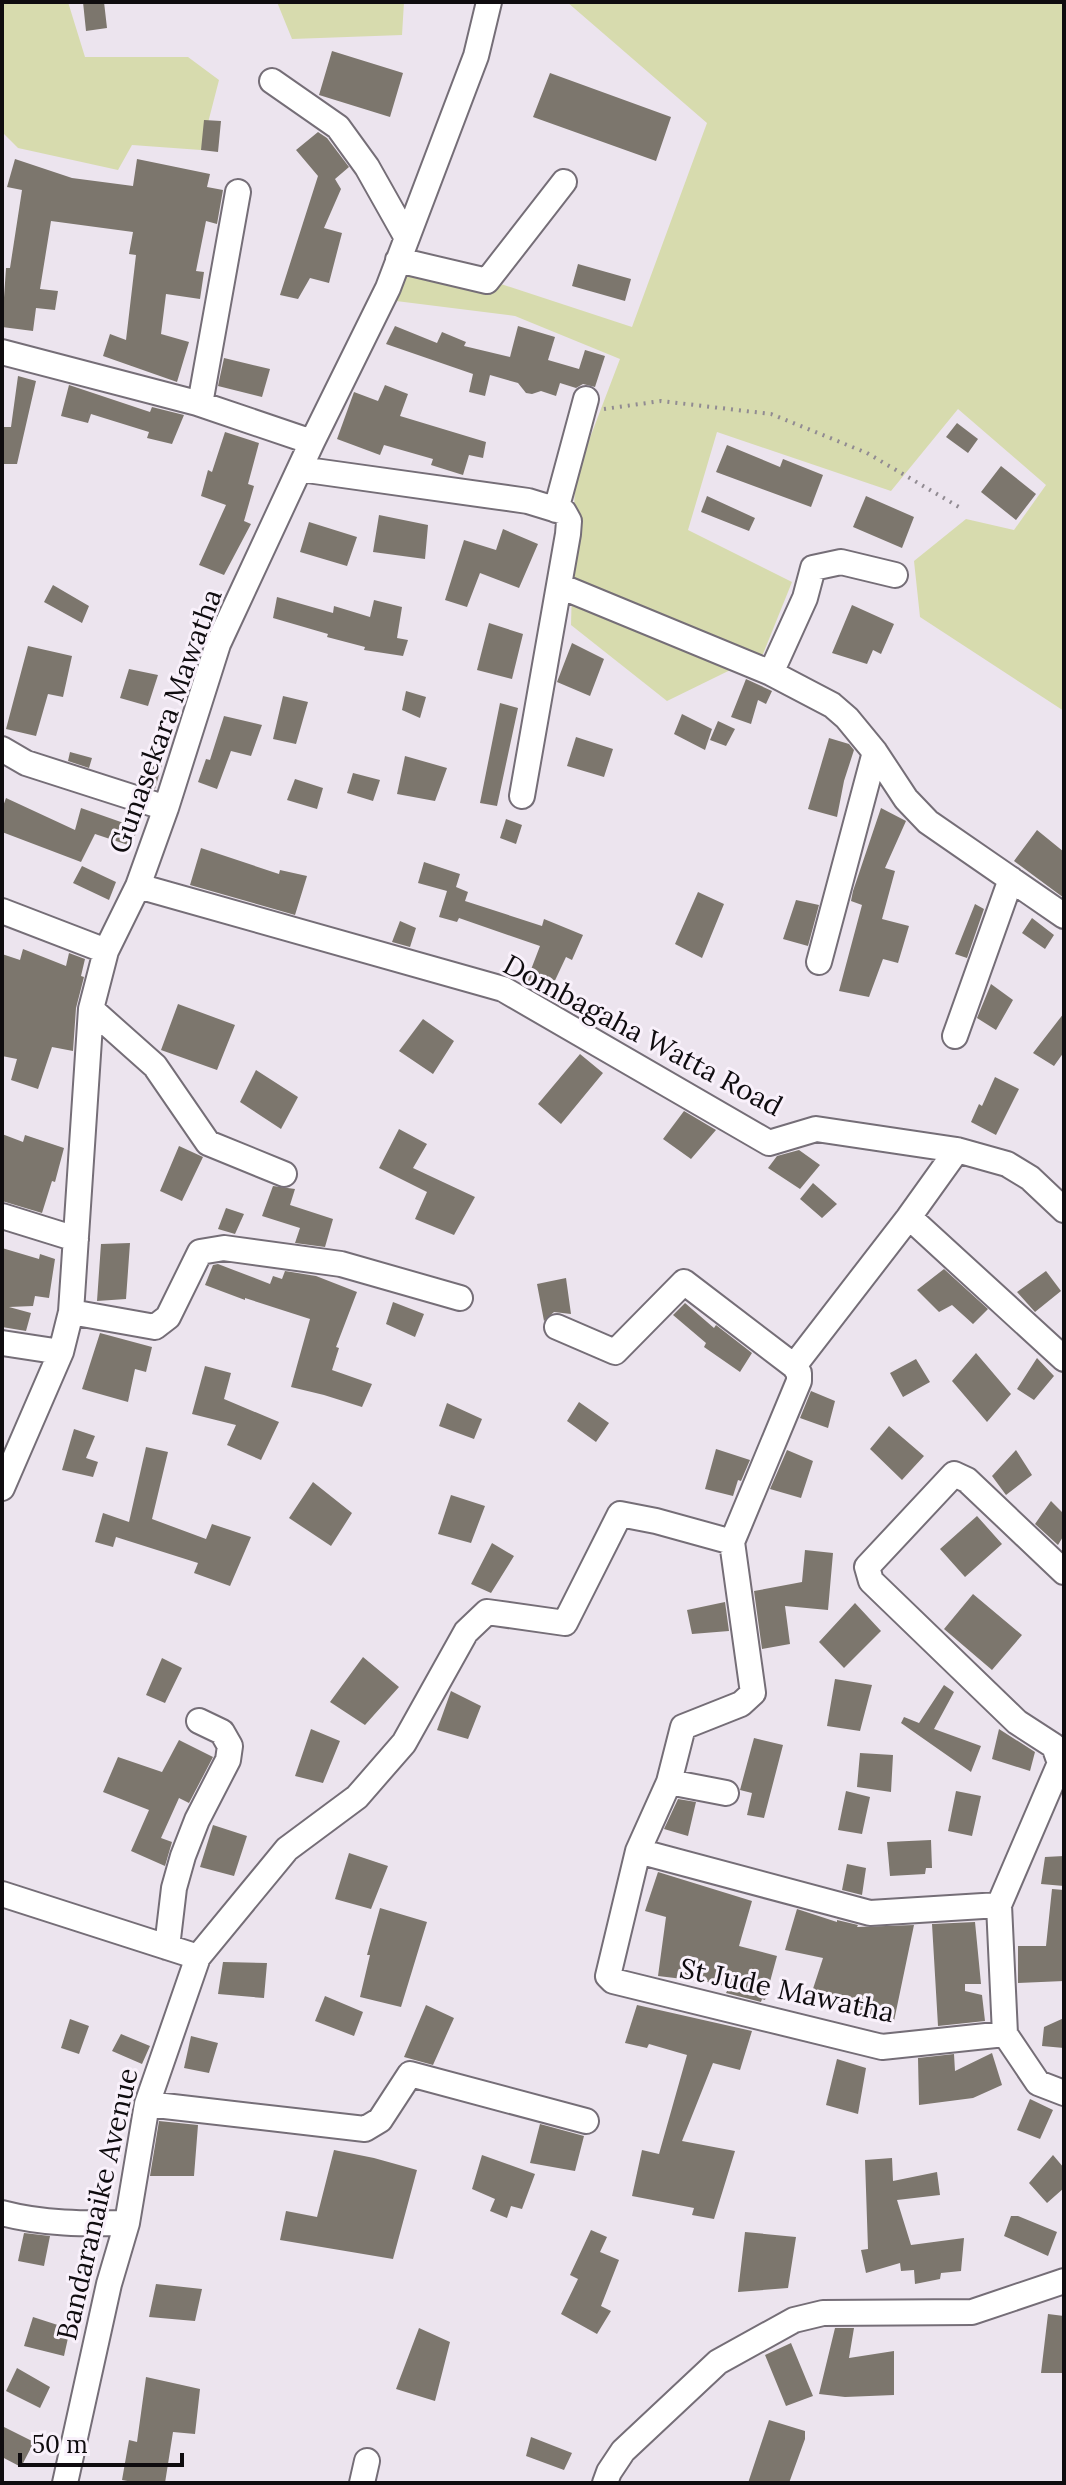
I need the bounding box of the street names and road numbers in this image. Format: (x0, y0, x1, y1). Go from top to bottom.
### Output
street label: Gunasekara Mawatha (100, 584, 230, 858)
street label: Dombagaha Watta Road (497, 946, 789, 1124)
street label: St Jude Mawatha (676, 1950, 898, 2030)
street label: Bandaranaike Avenue (48, 2064, 146, 2344)

